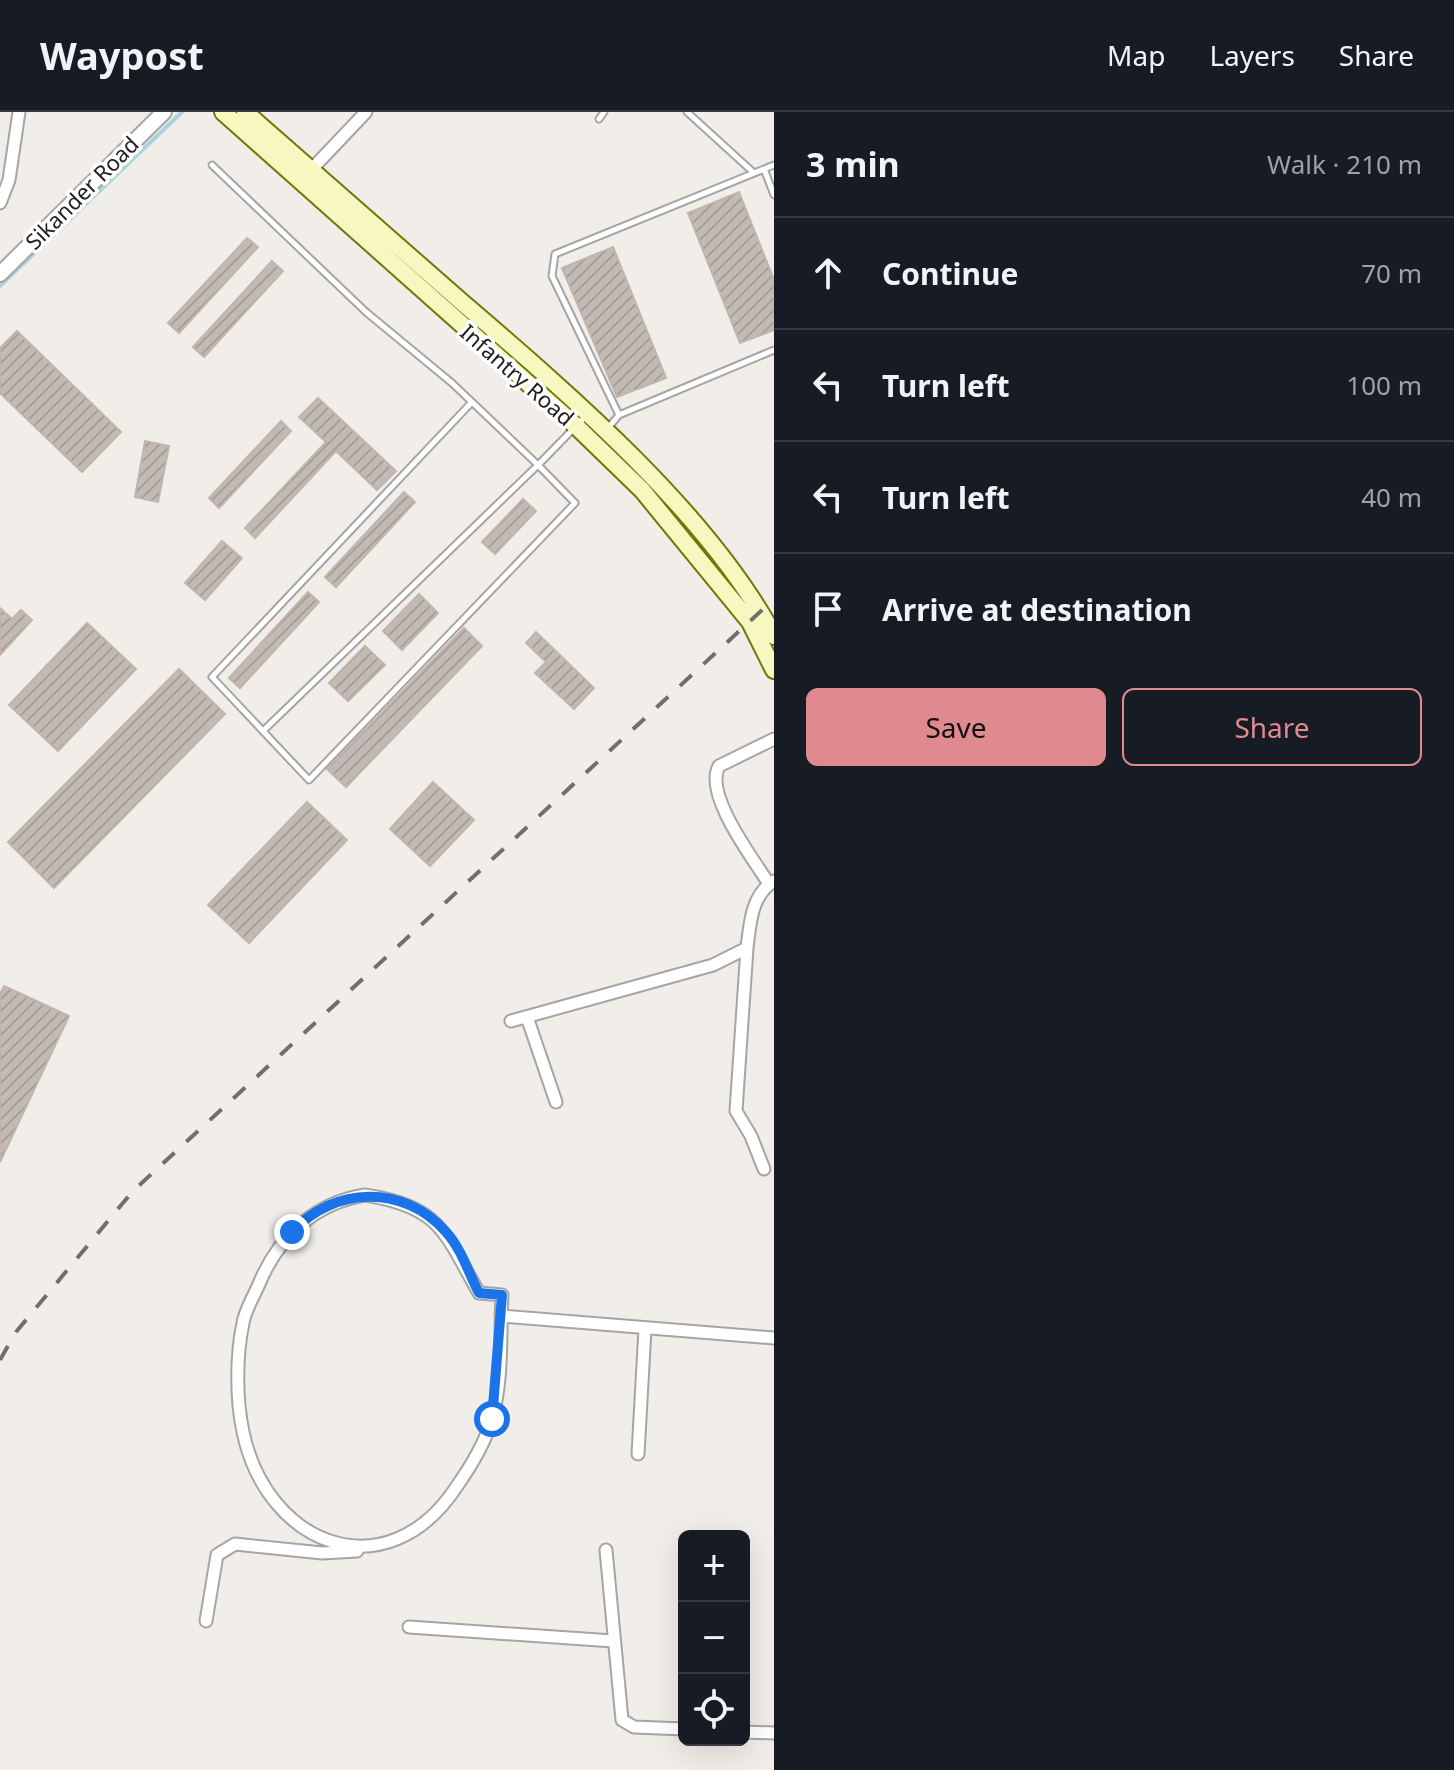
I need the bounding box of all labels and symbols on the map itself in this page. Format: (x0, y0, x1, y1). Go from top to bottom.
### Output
street label: Sikander Road (18, 129, 145, 256)
street label: Infantry Road (454, 317, 581, 432)
route end (274, 1214, 310, 1250)
route start (474, 1401, 510, 1437)

